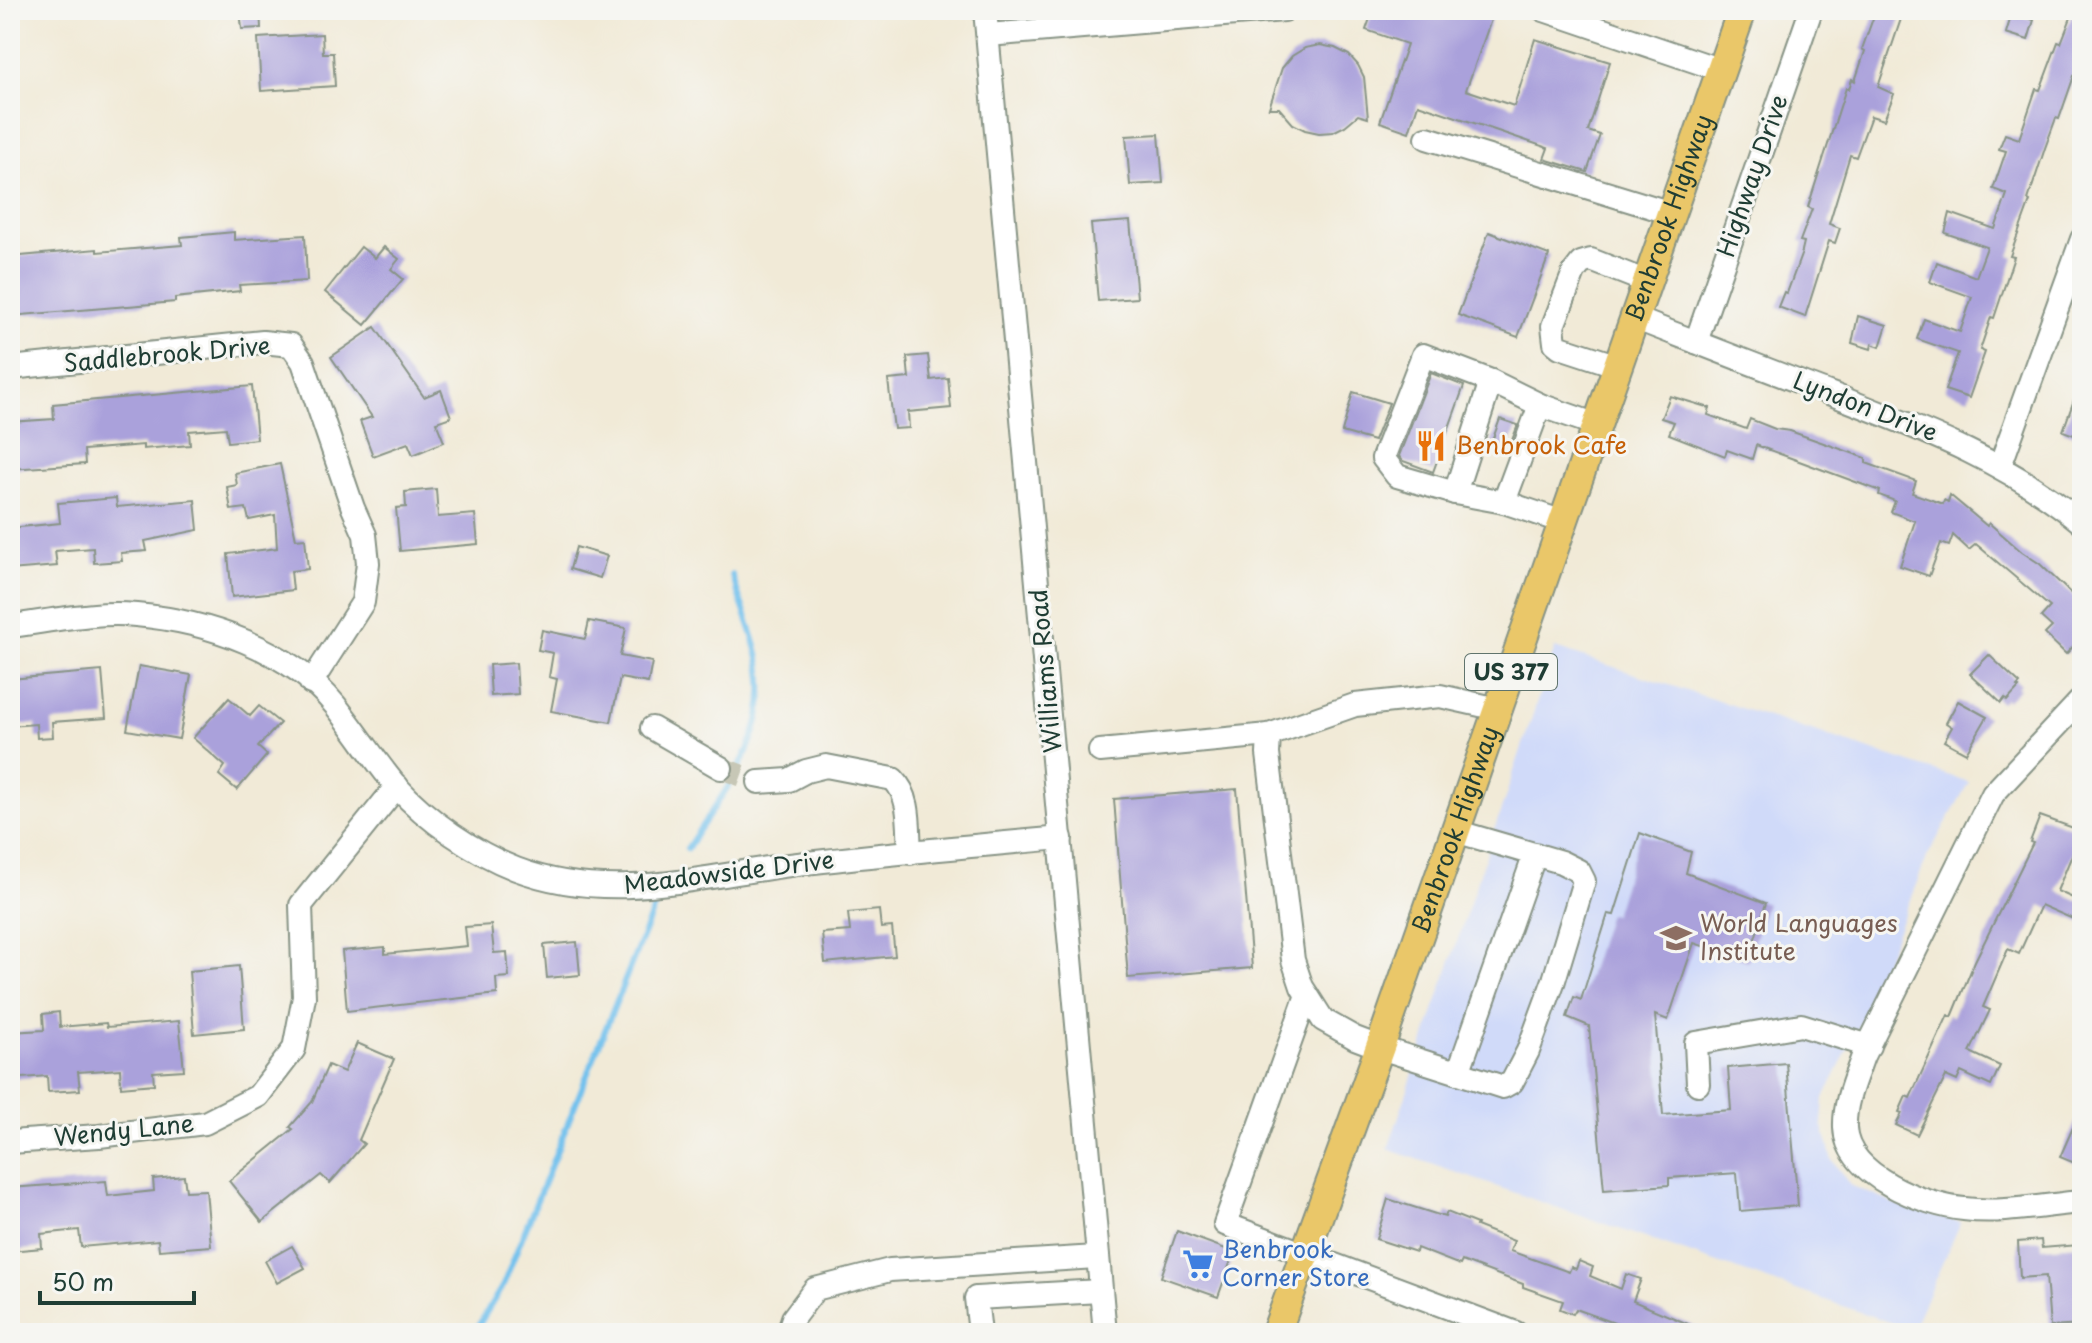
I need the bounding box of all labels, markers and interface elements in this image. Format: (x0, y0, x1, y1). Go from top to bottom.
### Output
street label: Highway Drive (1706, 89, 1796, 261)
street label: Benbrook Highway (1615, 109, 1720, 326)
street label: Saddlebrook Drive (62, 326, 272, 380)
street label: Lyndon Drive (1788, 361, 1943, 449)
place label: Benbrook Cafe (1455, 426, 1627, 462)
restaurant icon: Benbrook Cafe (1414, 429, 1448, 463)
street label: Williams Road (1019, 588, 1069, 755)
road number: US 377 (1465, 654, 1557, 690)
street label: Benbrook Highway (1401, 721, 1507, 938)
street label: Meadowside Drive (622, 840, 836, 902)
place label: World Languages Institute (1700, 904, 1898, 968)
school or university icon: World Languages Institute (1659, 921, 1693, 955)
street label: Wendy Lane (52, 1104, 196, 1154)
place label: Benbrook Corner Store (1222, 1230, 1370, 1294)
supermarket icon: Benbrook Corner Store (1181, 1247, 1215, 1281)
scale bar (40, 1255, 194, 1305)
text: 50 m (52, 1263, 114, 1299)

